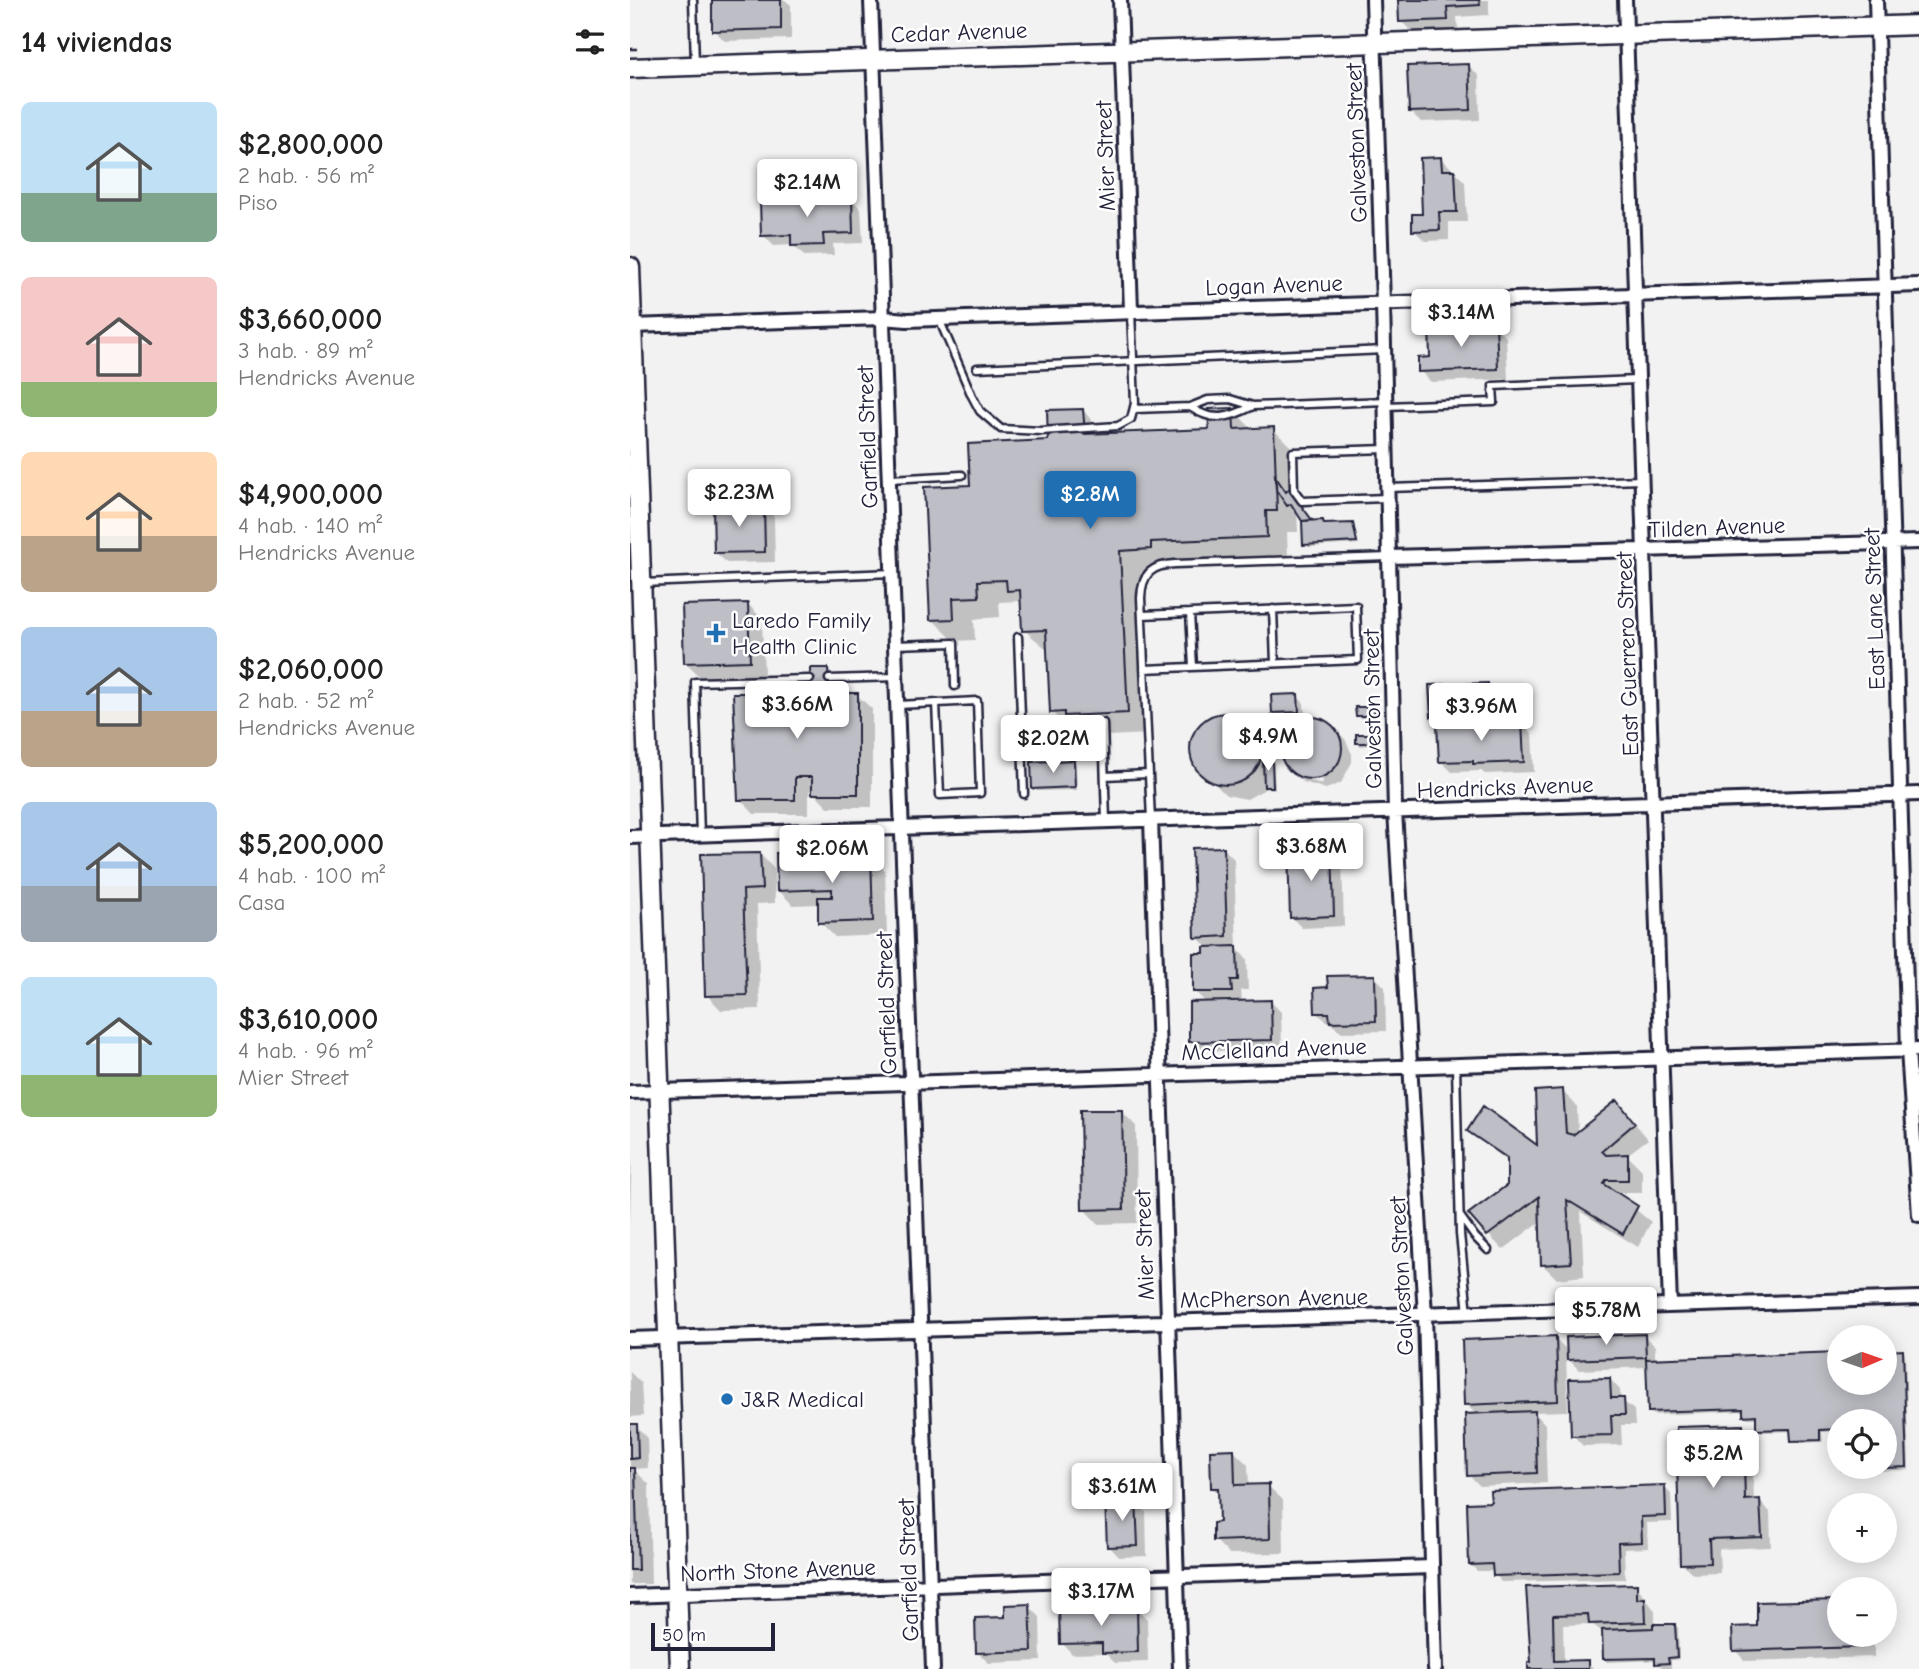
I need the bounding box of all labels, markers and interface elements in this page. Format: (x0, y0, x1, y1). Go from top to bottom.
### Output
street label: Cedar Avenue (890, 17, 1028, 48)
icon: filters (571, 23, 609, 61)
text: 14 viviendas (21, 25, 172, 60)
street label: Galveston Street (1340, 61, 1373, 223)
street label: Mier Street (1090, 99, 1121, 212)
text: $2,800,000 (238, 127, 384, 162)
icon: home (77, 130, 161, 214)
pin: $2.14M (750, 160, 864, 219)
text: 2 hab. · 56 m² (238, 162, 374, 189)
text: $2.14M (773, 168, 841, 195)
text: Piso (238, 189, 278, 216)
street label: Logan Avenue (1205, 270, 1343, 301)
pin: $3.14M (1404, 290, 1518, 349)
text: $3.14M (1427, 298, 1495, 325)
text: $3,660,000 (238, 302, 382, 337)
icon: home (77, 305, 161, 389)
text: 3 hab. · 89 m² (238, 337, 373, 364)
text: Hendricks Avenue (238, 364, 415, 391)
street label: Garfield Street (851, 364, 883, 509)
pin: $2.23M (682, 470, 796, 529)
pin: $2.8M (1041, 472, 1139, 531)
text: $4,900,000 (238, 477, 383, 512)
text: $2.23M (704, 478, 774, 505)
icon: home (77, 480, 161, 564)
text: $2.8M (1060, 480, 1120, 507)
text: 4 hab. · 140 m² (238, 512, 382, 539)
street label: Tilden Avenue (1648, 512, 1786, 543)
street label: East Lane Street (1858, 526, 1891, 690)
text: Hendricks Avenue (238, 539, 415, 566)
street label: East Guerrero Street (1610, 550, 1645, 757)
place label: Laredo Family Health Clinic (732, 607, 871, 660)
marker: Laredo Family Health Clinic (706, 623, 726, 643)
street label: Galveston Street (1358, 628, 1387, 789)
text: $2,060,000 (238, 652, 384, 687)
icon: home (77, 655, 161, 739)
pin: $3.66M (740, 682, 854, 741)
pin: $3.96M (1424, 684, 1538, 743)
text: 2 hab. · 52 m² (238, 687, 374, 714)
text: $3.66M (761, 690, 833, 717)
text: $3.96M (1445, 692, 1517, 719)
text: Hendricks Avenue (238, 714, 415, 741)
pin: $4.9M (1219, 714, 1317, 773)
pin: $2.02M (996, 716, 1110, 775)
text: $4.9M (1238, 722, 1298, 749)
text: $2.02M (1017, 724, 1089, 751)
street label: Hendricks Avenue (1416, 771, 1594, 804)
pin: $3.68M (1254, 824, 1368, 883)
pin: $2.06M (775, 826, 889, 885)
text: $5,200,000 (238, 827, 384, 862)
icon: home (77, 830, 161, 914)
text: $3.68M (1275, 832, 1347, 859)
text: $2.06M (795, 834, 869, 861)
text: 4 hab. · 100 m² (238, 862, 385, 889)
text: Casa (238, 889, 285, 916)
street label: Garfield Street (870, 930, 902, 1075)
text: $3,610,000 (238, 1002, 378, 1037)
icon: home (77, 1005, 161, 1089)
street label: McClelland Avenue (1181, 1033, 1367, 1066)
text: 4 hab. · 96 m² (238, 1037, 373, 1064)
text: Mier Street (238, 1064, 348, 1091)
street label: Mier Street (1129, 1188, 1160, 1301)
street label: Galveston Street (1384, 1194, 1419, 1356)
street label: McPherson Avenue (1180, 1283, 1368, 1314)
pin: $5.78M (1549, 1288, 1663, 1347)
text: $5.78M (1571, 1296, 1641, 1323)
north arrow (1827, 1325, 1897, 1395)
map controls (1827, 1325, 1897, 1647)
place label: J&R Medical (741, 1386, 864, 1413)
marker: J&R Medical (719, 1391, 735, 1407)
button: locate (1827, 1409, 1897, 1479)
pin: $5.2M (1664, 1430, 1762, 1490)
text: $5.2M (1683, 1439, 1743, 1466)
pin: $3.61M (1065, 1464, 1179, 1523)
text: $3.61M (1088, 1472, 1156, 1499)
button: + (1827, 1493, 1897, 1563)
street label: Garfield Street (892, 1497, 924, 1642)
street label: North Stone Avenue (680, 1554, 876, 1587)
pin: $3.17M (1044, 1568, 1158, 1628)
text: $3.17M (1067, 1577, 1135, 1604)
button: − (1827, 1577, 1897, 1647)
scale bar (651, 1620, 775, 1652)
text: 50 m (662, 1624, 706, 1646)

